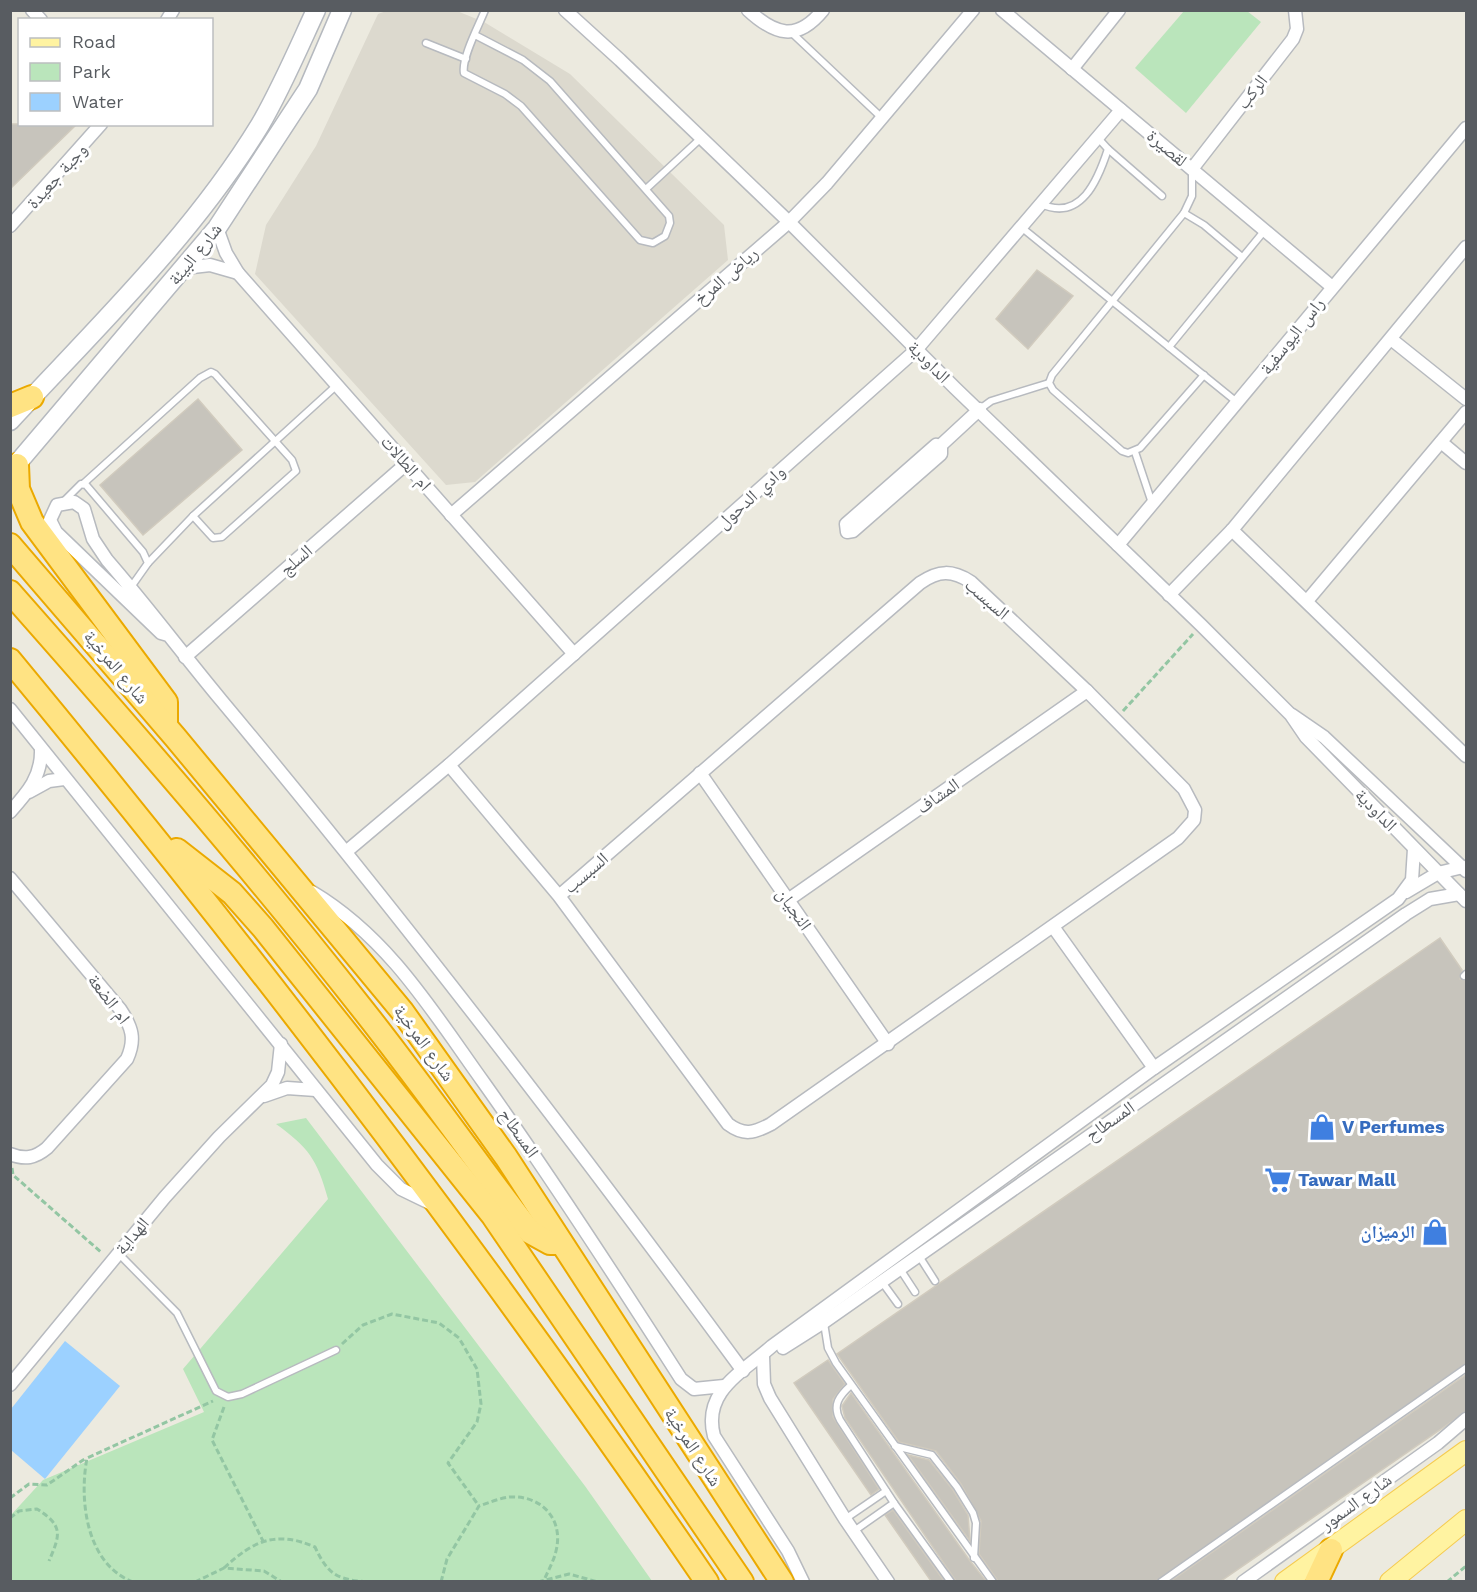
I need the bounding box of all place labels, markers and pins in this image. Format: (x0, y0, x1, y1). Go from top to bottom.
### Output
shop icon: V Perfumes (1307, 1112, 1337, 1142)
place label: V Perfumes (1342, 1116, 1445, 1137)
supermarket icon: Tawar Mall (1263, 1165, 1293, 1195)
place label: Tawar Mall (1298, 1169, 1396, 1190)
shop icon: الرميزان (1420, 1217, 1450, 1247)
place label: الرميزان (1361, 1221, 1415, 1243)

